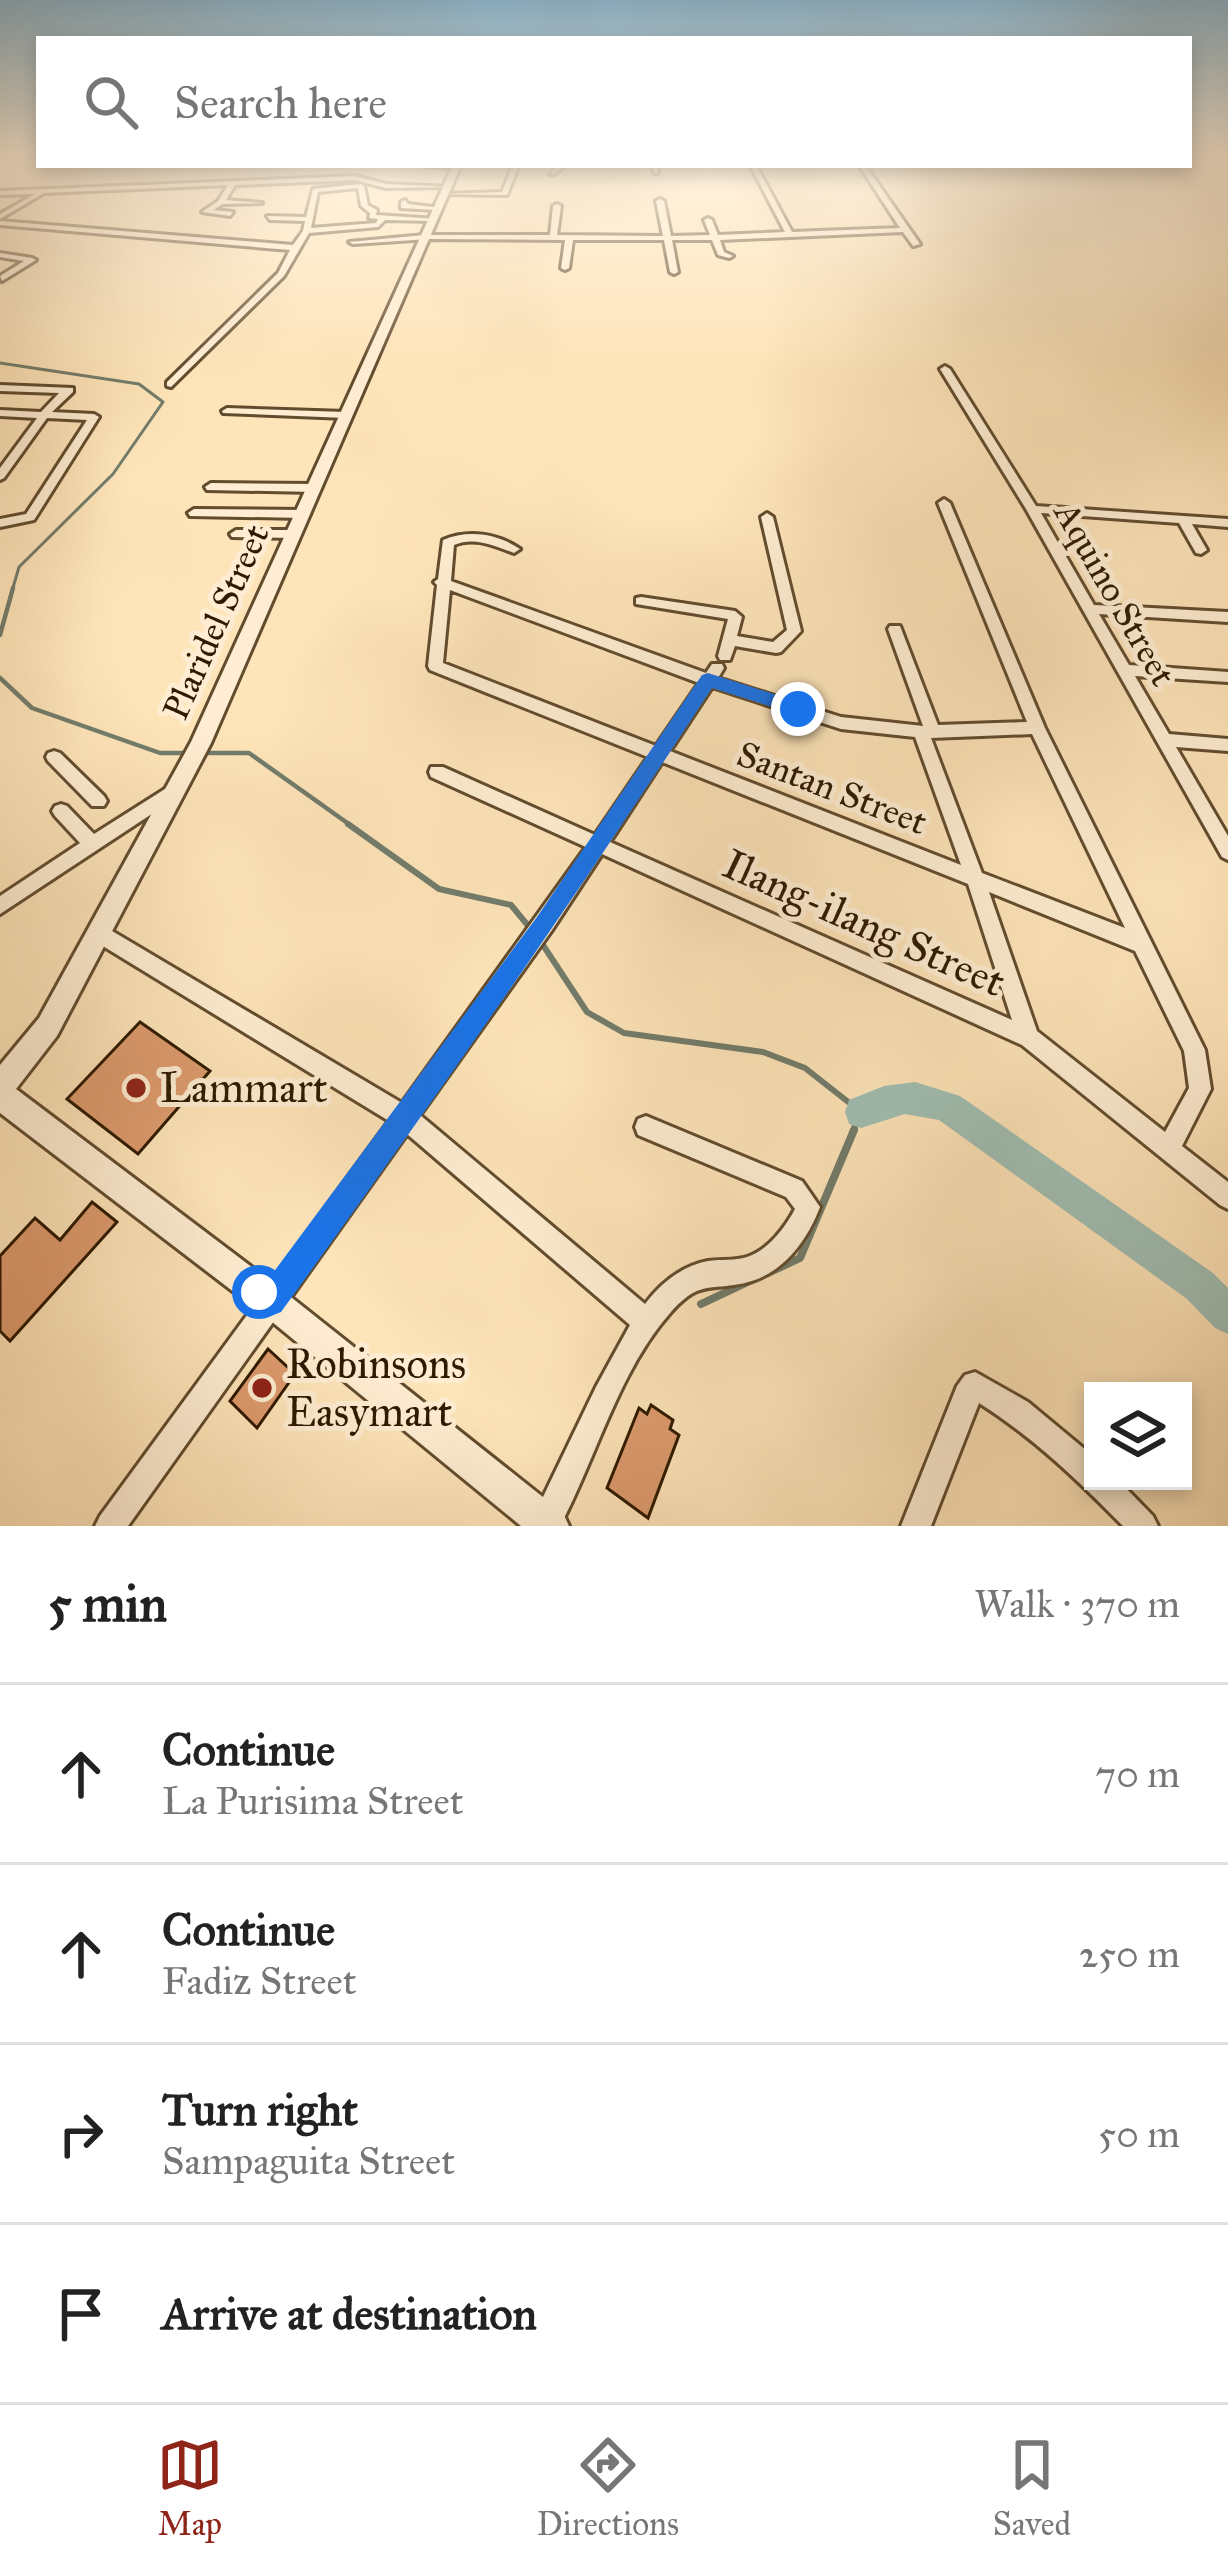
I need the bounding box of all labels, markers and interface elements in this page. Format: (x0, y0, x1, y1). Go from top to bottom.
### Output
search box (36, 36, 1192, 168)
icon: search (78, 69, 144, 135)
text: Search here (174, 75, 387, 130)
street label: Aquino Street (1044, 492, 1186, 694)
street label: Plaridel Street (153, 517, 279, 726)
route end (771, 682, 825, 736)
street label: Santan Street (731, 732, 933, 844)
street label: Ilang-ilang Street (715, 838, 1013, 1008)
place label: Lammart (160, 1062, 328, 1114)
marker: Lammart (123, 1075, 149, 1101)
route start (232, 1265, 286, 1319)
place label: Robinsons Easymart (286, 1338, 466, 1438)
marker: Robinsons Easymart (249, 1375, 275, 1401)
map controls (1084, 1382, 1192, 1490)
button: layers (1084, 1382, 1192, 1490)
text: 5 min (48, 1573, 167, 1635)
text: Walk · 370 m (974, 1580, 1180, 1628)
text: Continue (162, 1722, 335, 1777)
icon: ahead (48, 1741, 114, 1807)
text: 70 m (1095, 1750, 1180, 1798)
text: La Purisima Street (162, 1777, 464, 1825)
text: Continue (162, 1902, 335, 1957)
icon: ahead (48, 1921, 114, 1987)
text: 250 m (1079, 1930, 1180, 1978)
text: Fadiz Street (162, 1957, 357, 2005)
text: Turn right (162, 2082, 358, 2137)
icon: right (48, 2101, 114, 2167)
text: 50 m (1098, 2110, 1180, 2158)
text: Sampaguita Street (162, 2137, 455, 2185)
icon: arrive (48, 2281, 114, 2347)
text: Arrive at destination (162, 2286, 537, 2341)
tab: Map (157, 2432, 223, 2544)
tab: Directions (537, 2432, 679, 2544)
tab: Saved (993, 2432, 1071, 2544)

